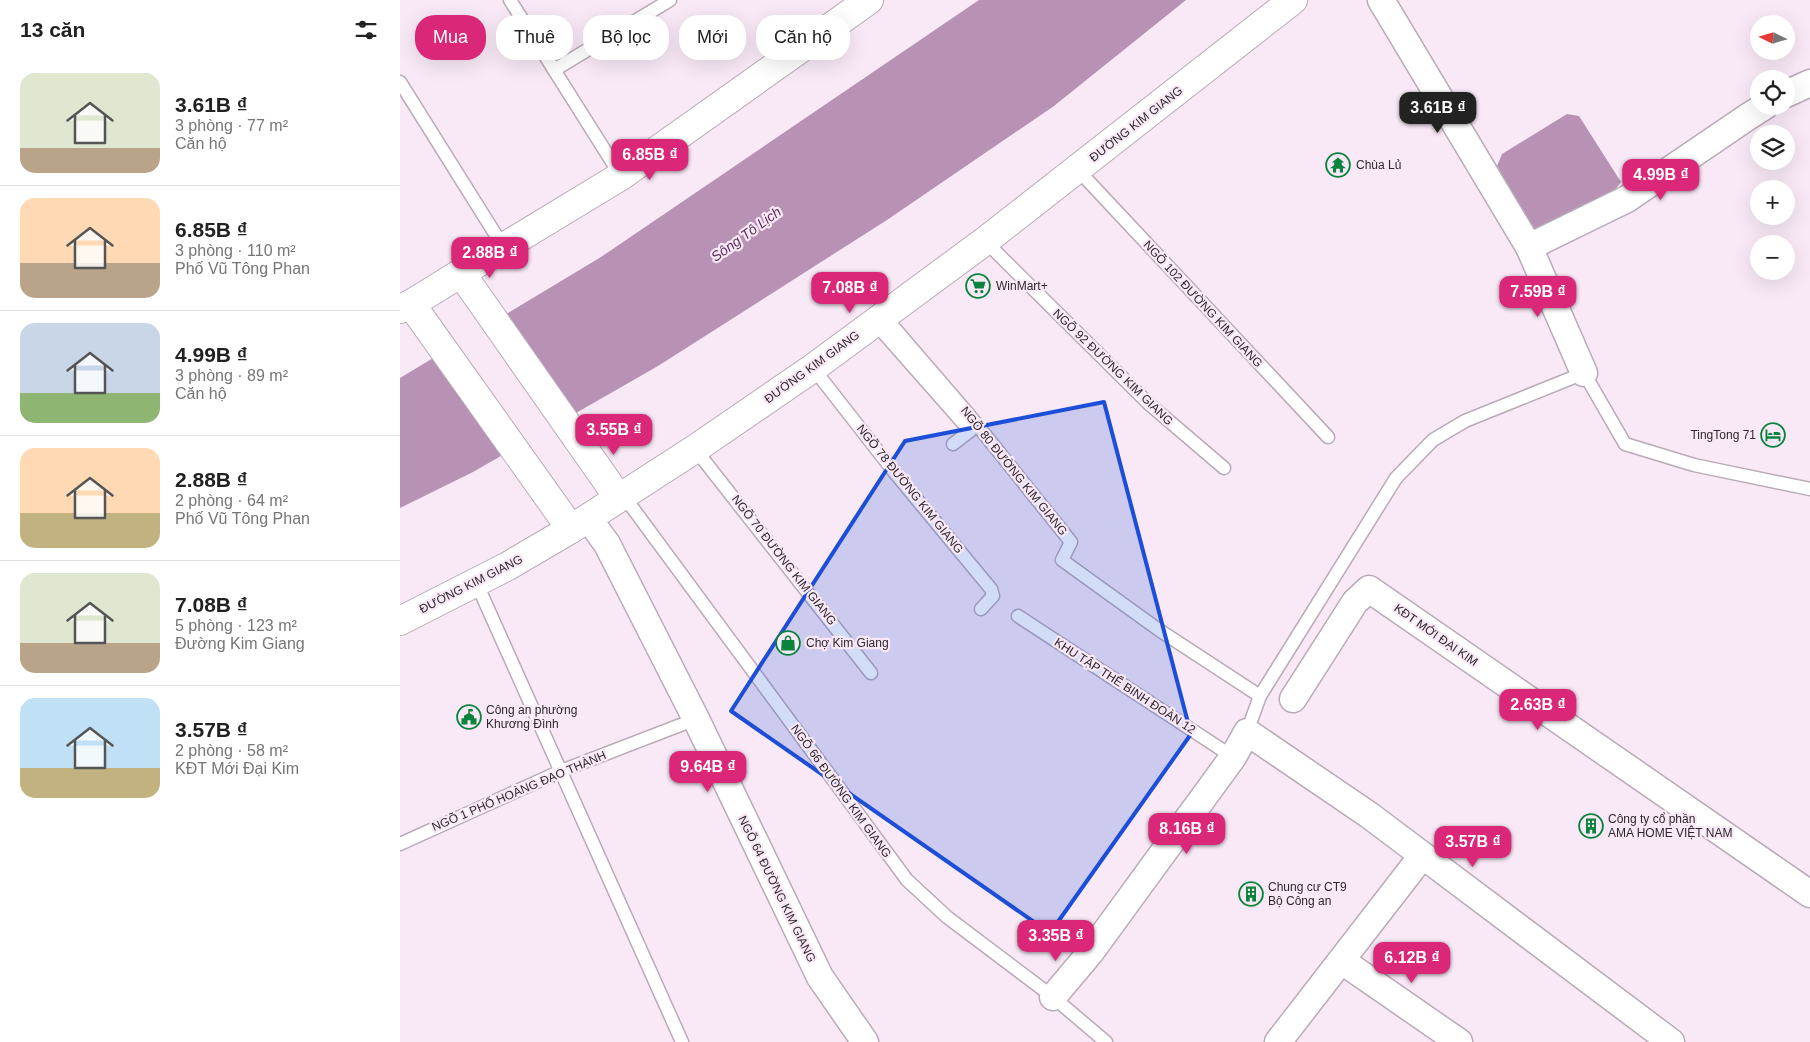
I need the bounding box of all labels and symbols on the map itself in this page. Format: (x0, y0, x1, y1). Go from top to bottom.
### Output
north arrow (1750, 15, 1795, 60)
street label: ĐƯỜNG KIM GIANG (1086, 83, 1185, 165)
pin: 3.61B ₫ (1392, 92, 1484, 134)
pin: 6.85B ₫ (604, 138, 696, 181)
temple icon: Chùa Lủ (1325, 152, 1351, 178)
place label: Chùa Lủ (1356, 158, 1401, 172)
pin: 4.99B ₫ (1615, 158, 1707, 201)
water label: Sông Tô Lịch (708, 203, 784, 265)
pin: 2.88B ₫ (444, 236, 536, 279)
street label: NGÕ 102 ĐƯỜNG KIM GIANG (1141, 237, 1266, 370)
pin: 7.08B ₫ (804, 272, 896, 314)
supermarket icon: WinMart+ (965, 273, 991, 299)
pin: 7.59B ₫ (1492, 276, 1584, 318)
place label: WinMart+ (996, 279, 1048, 293)
street label: NGÕ 92 ĐƯỜNG KIM GIANG (1050, 305, 1177, 428)
street label: ĐƯỜNG KIM GIANG (761, 327, 862, 406)
street label: NGÕ 80 ĐƯỜNG KIM GIANG (958, 403, 1071, 538)
pin: 3.55B ₫ (568, 414, 660, 456)
street label: NGÕ 78 ĐƯỜNG KIM GIANG (854, 421, 967, 556)
hotel icon: TingTong 71 (1760, 422, 1786, 448)
place label: TingTong 71 (1690, 428, 1756, 442)
street label: NGÕ 70 ĐƯỜNG KIM GIANG (729, 492, 840, 628)
street label: ĐƯỜNG KIM GIANG (417, 551, 525, 616)
street label: KĐT MỚI ĐẠI KIM (1392, 600, 1481, 669)
shop icon: Chợ Kim Giang (775, 630, 801, 656)
street label: KHU TẬP THỂ BINH ĐOÀN 12 (1052, 634, 1199, 737)
place label: Chợ Kim Giang (806, 636, 889, 650)
pin: 2.63B ₫ (1492, 688, 1584, 731)
place label: Công an phường Khương Đình (486, 703, 577, 731)
public building icon: Công an phường Khương Đình (456, 704, 482, 730)
street label: NGÕ 66 ĐƯỜNG KIM GIANG (788, 721, 895, 860)
street label: NGÕ 1 PHỐ HOÀNG ĐẠO THÀNH (429, 747, 608, 834)
pin: 9.64B ₫ (662, 750, 754, 793)
pin: 8.16B ₫ (1141, 812, 1233, 855)
place label: Công ty cổ phần AMA HOME VIỆT NAM (1608, 812, 1732, 840)
street label: NGÕ 64 ĐƯỜNG KIM GIANG (735, 813, 820, 965)
building icon: Công ty cổ phần AMA HOME VIỆT NAM (1578, 813, 1604, 839)
pin: 3.57B ₫ (1427, 826, 1519, 868)
place label: Chung cư CT9 Bộ Công an (1268, 880, 1347, 908)
building icon: Chung cư CT9 Bộ Công an (1238, 881, 1264, 907)
pin: 3.35B ₫ (1010, 920, 1102, 962)
pin: 6.12B ₫ (1366, 942, 1458, 984)

